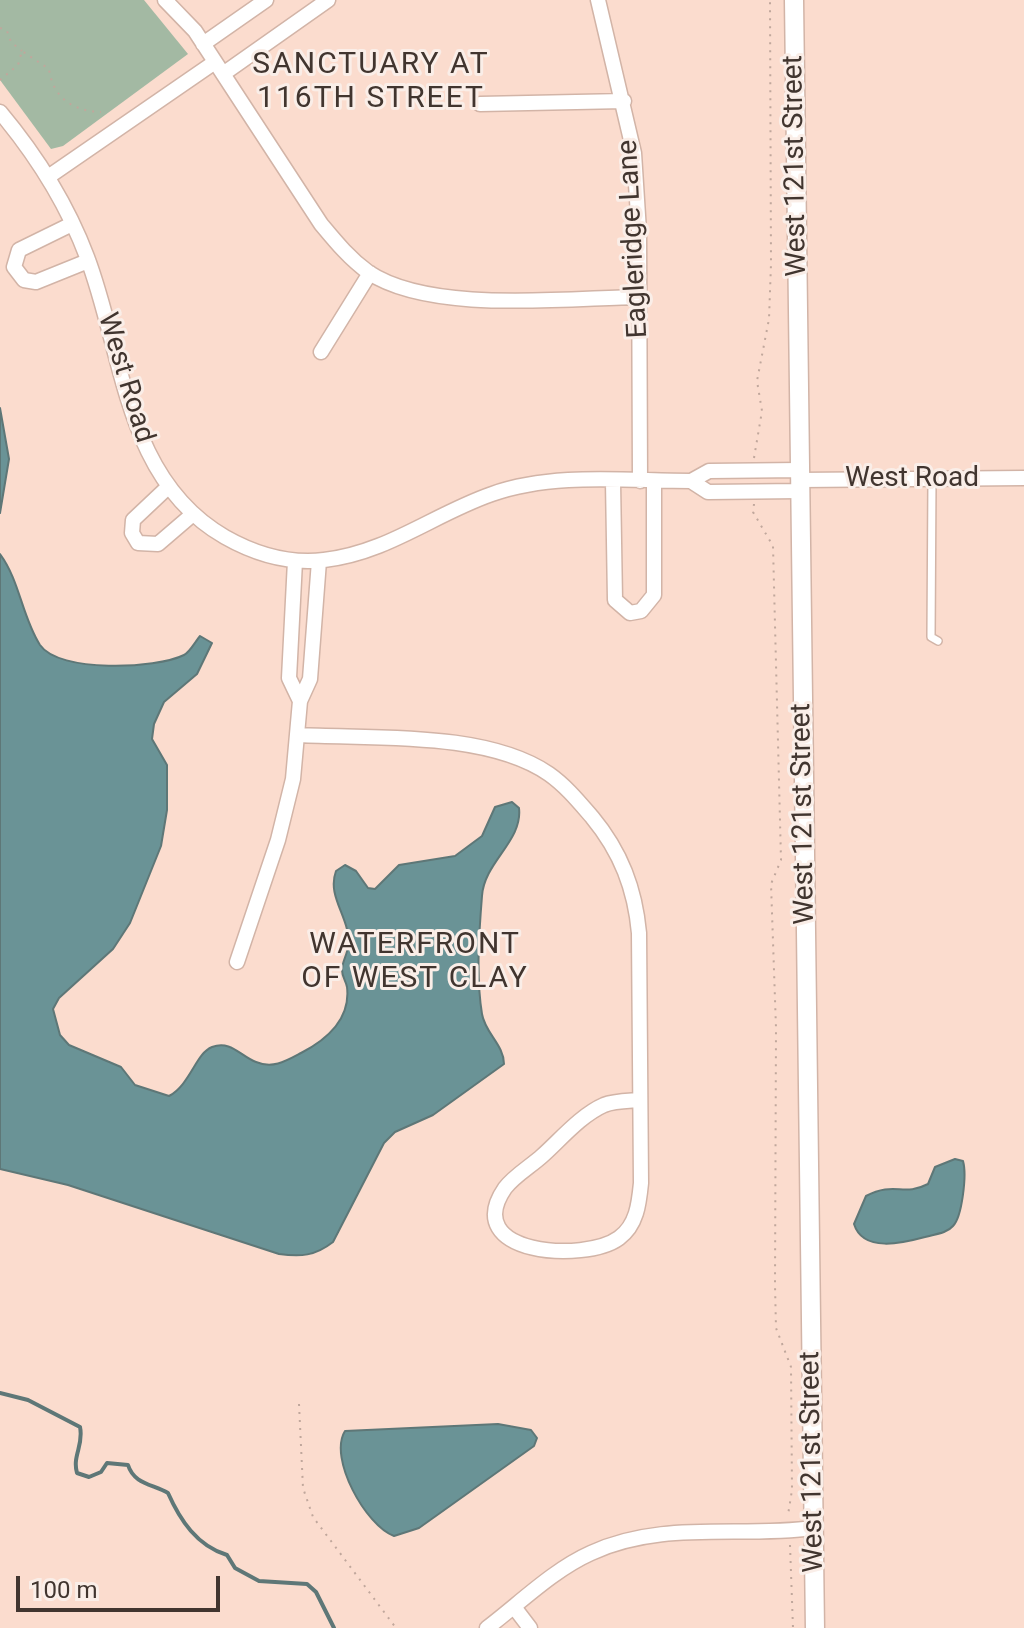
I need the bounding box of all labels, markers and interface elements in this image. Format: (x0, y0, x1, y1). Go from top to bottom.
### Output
district label: SANCTUARY AT 116TH STREET (252, 47, 490, 118)
street label: West 121st Street (777, 55, 815, 277)
street label: Eagleridge Lane (612, 139, 656, 339)
street label: West Road (89, 309, 161, 447)
street label: West Road (845, 462, 979, 496)
street label: West 121st Street (785, 703, 823, 925)
district label: WATERFRONT OF WEST CLAY (301, 927, 529, 998)
street label: West 121st Street (794, 1351, 832, 1573)
scale bar (20, 1560, 224, 1610)
text: 100 m (30, 1576, 97, 1604)

